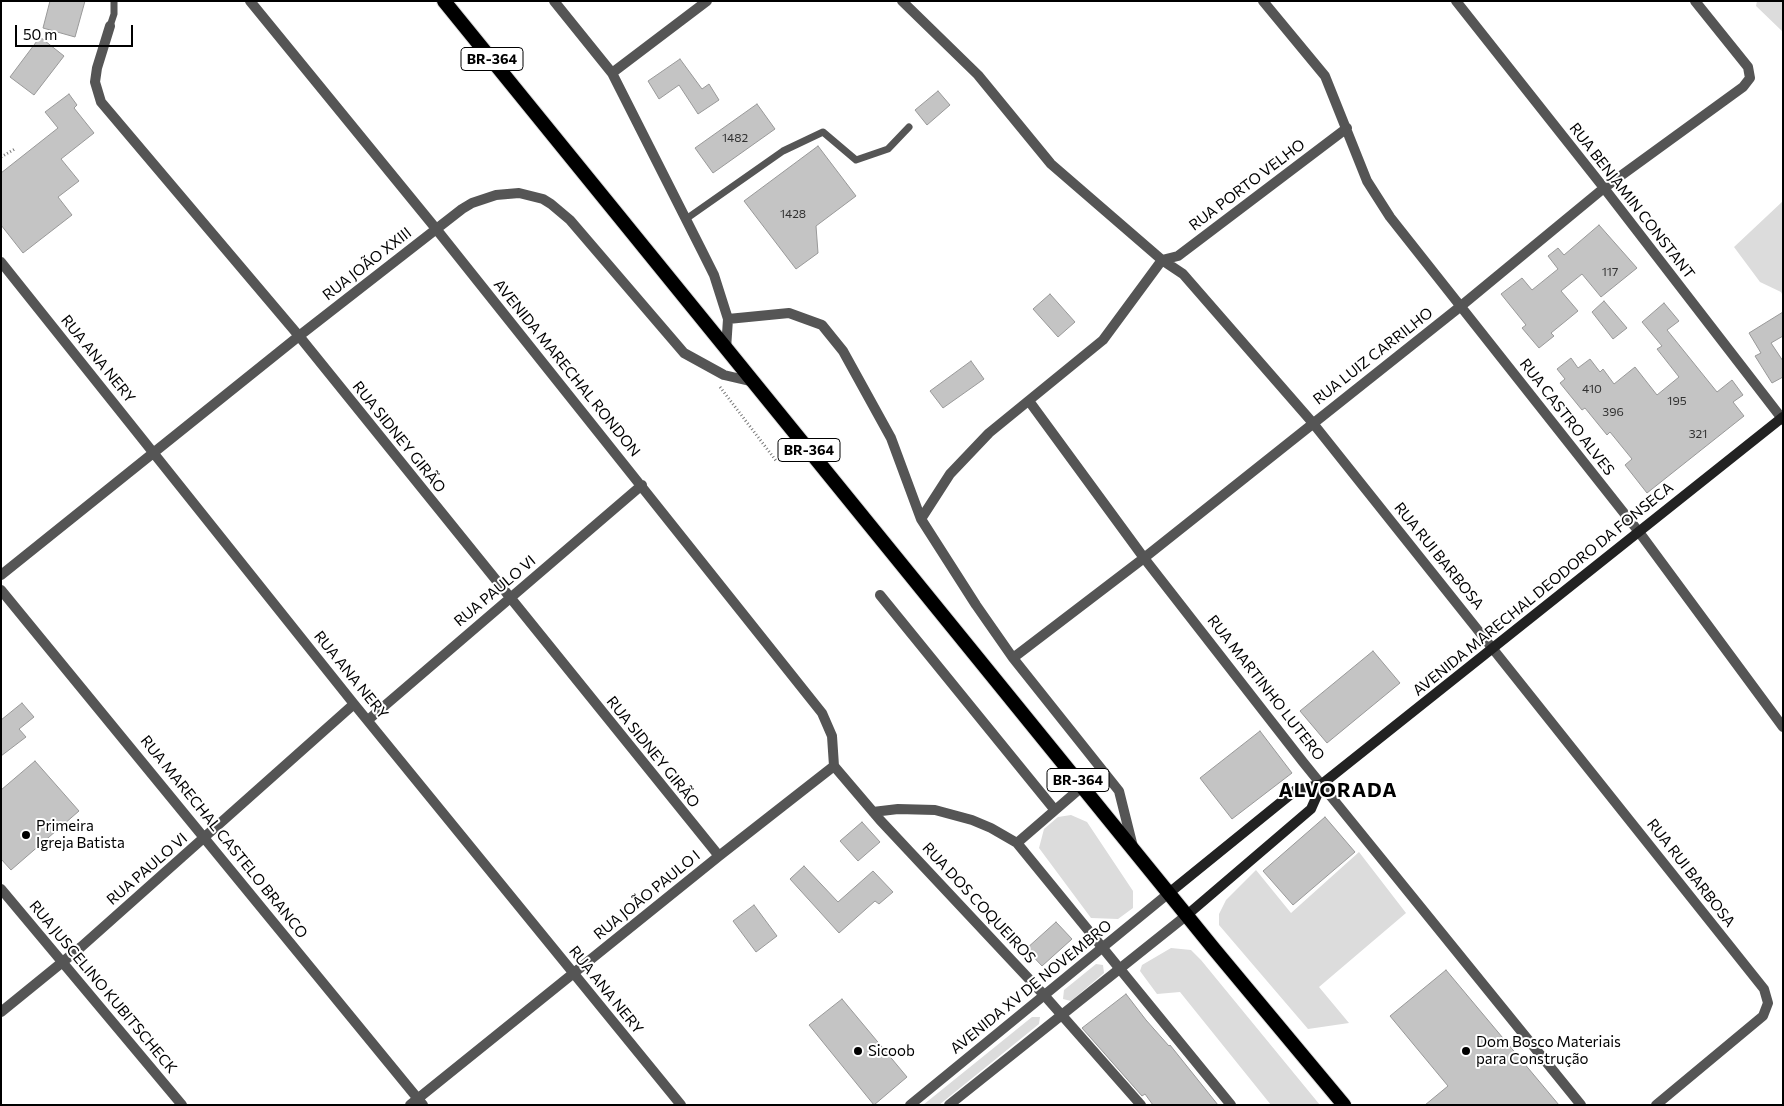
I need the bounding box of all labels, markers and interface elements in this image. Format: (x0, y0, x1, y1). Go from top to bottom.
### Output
scale bar (18, 15, 135, 47)
text: 50 m (23, 25, 57, 43)
road number: BR-364 (461, 48, 523, 70)
street label: RUA BENJAMIN CONSTANT (1566, 119, 1698, 283)
house number: 1482 (722, 131, 748, 145)
street label: RUA PORTO VELHO (1186, 136, 1308, 234)
house number: 1428 (780, 207, 806, 221)
street label: RUA JOÃO XXIII (319, 224, 415, 304)
house number: 117 (1602, 265, 1618, 279)
street label: AVENIDA MARECHAL RONDON (490, 276, 644, 460)
street label: RUA LUIZ CARRILHO (1310, 304, 1436, 408)
street label: RUA ANA NERY (57, 311, 139, 407)
street label: RUA CASTRO ALVES (1516, 355, 1618, 479)
street label: RUA SIDNEY GIRÃO (349, 378, 449, 496)
house number: 410 (1582, 382, 1602, 396)
house number: 195 (1667, 394, 1687, 408)
house number: 396 (1602, 405, 1624, 419)
house number: 321 (1689, 427, 1707, 441)
road number: BR-364 (778, 438, 840, 462)
street label: AVENIDA MARECHAL DEODORO DA FONSECA (1409, 478, 1677, 700)
street label: RUA RUI BARBOSA (1390, 499, 1488, 613)
street label: RUA PAULO VI (451, 552, 539, 630)
street label: RUA MARTINHO LUTERO (1204, 612, 1328, 764)
street label: RUA ANA NERY (310, 627, 392, 723)
street label: RUA SIDNEY GIRÃO (603, 693, 703, 811)
street label: RUA MARECHAL CASTELO BRANCO (137, 732, 311, 942)
road number: BR-364 (1047, 768, 1109, 792)
district label: ALVORADA (1277, 778, 1399, 802)
street label: RUA RUI BARBOSA (1643, 815, 1739, 931)
place label: Primeira Igreja Batista (36, 817, 125, 852)
marker: Primeira Igreja Batista (20, 829, 32, 841)
street label: RUA PAULO VI (103, 829, 191, 909)
street label: RUA DOS COQUEIROS (918, 839, 1040, 967)
street label: RUA JOÃO PAULO I (590, 847, 704, 943)
street label: RUA JUSCELINO KUBITSCHECK (25, 897, 181, 1077)
street label: AVENIDA XV DE NOVEMBRO (947, 916, 1115, 1058)
street label: RUA ANA NERY (565, 942, 647, 1038)
place label: Dom Bosco Materiais para Construção (1476, 1033, 1621, 1068)
place label: Sicoob (868, 1042, 915, 1060)
marker: Sicoob (852, 1045, 864, 1057)
marker: Dom Bosco Materiais para Construção (1460, 1045, 1472, 1057)

